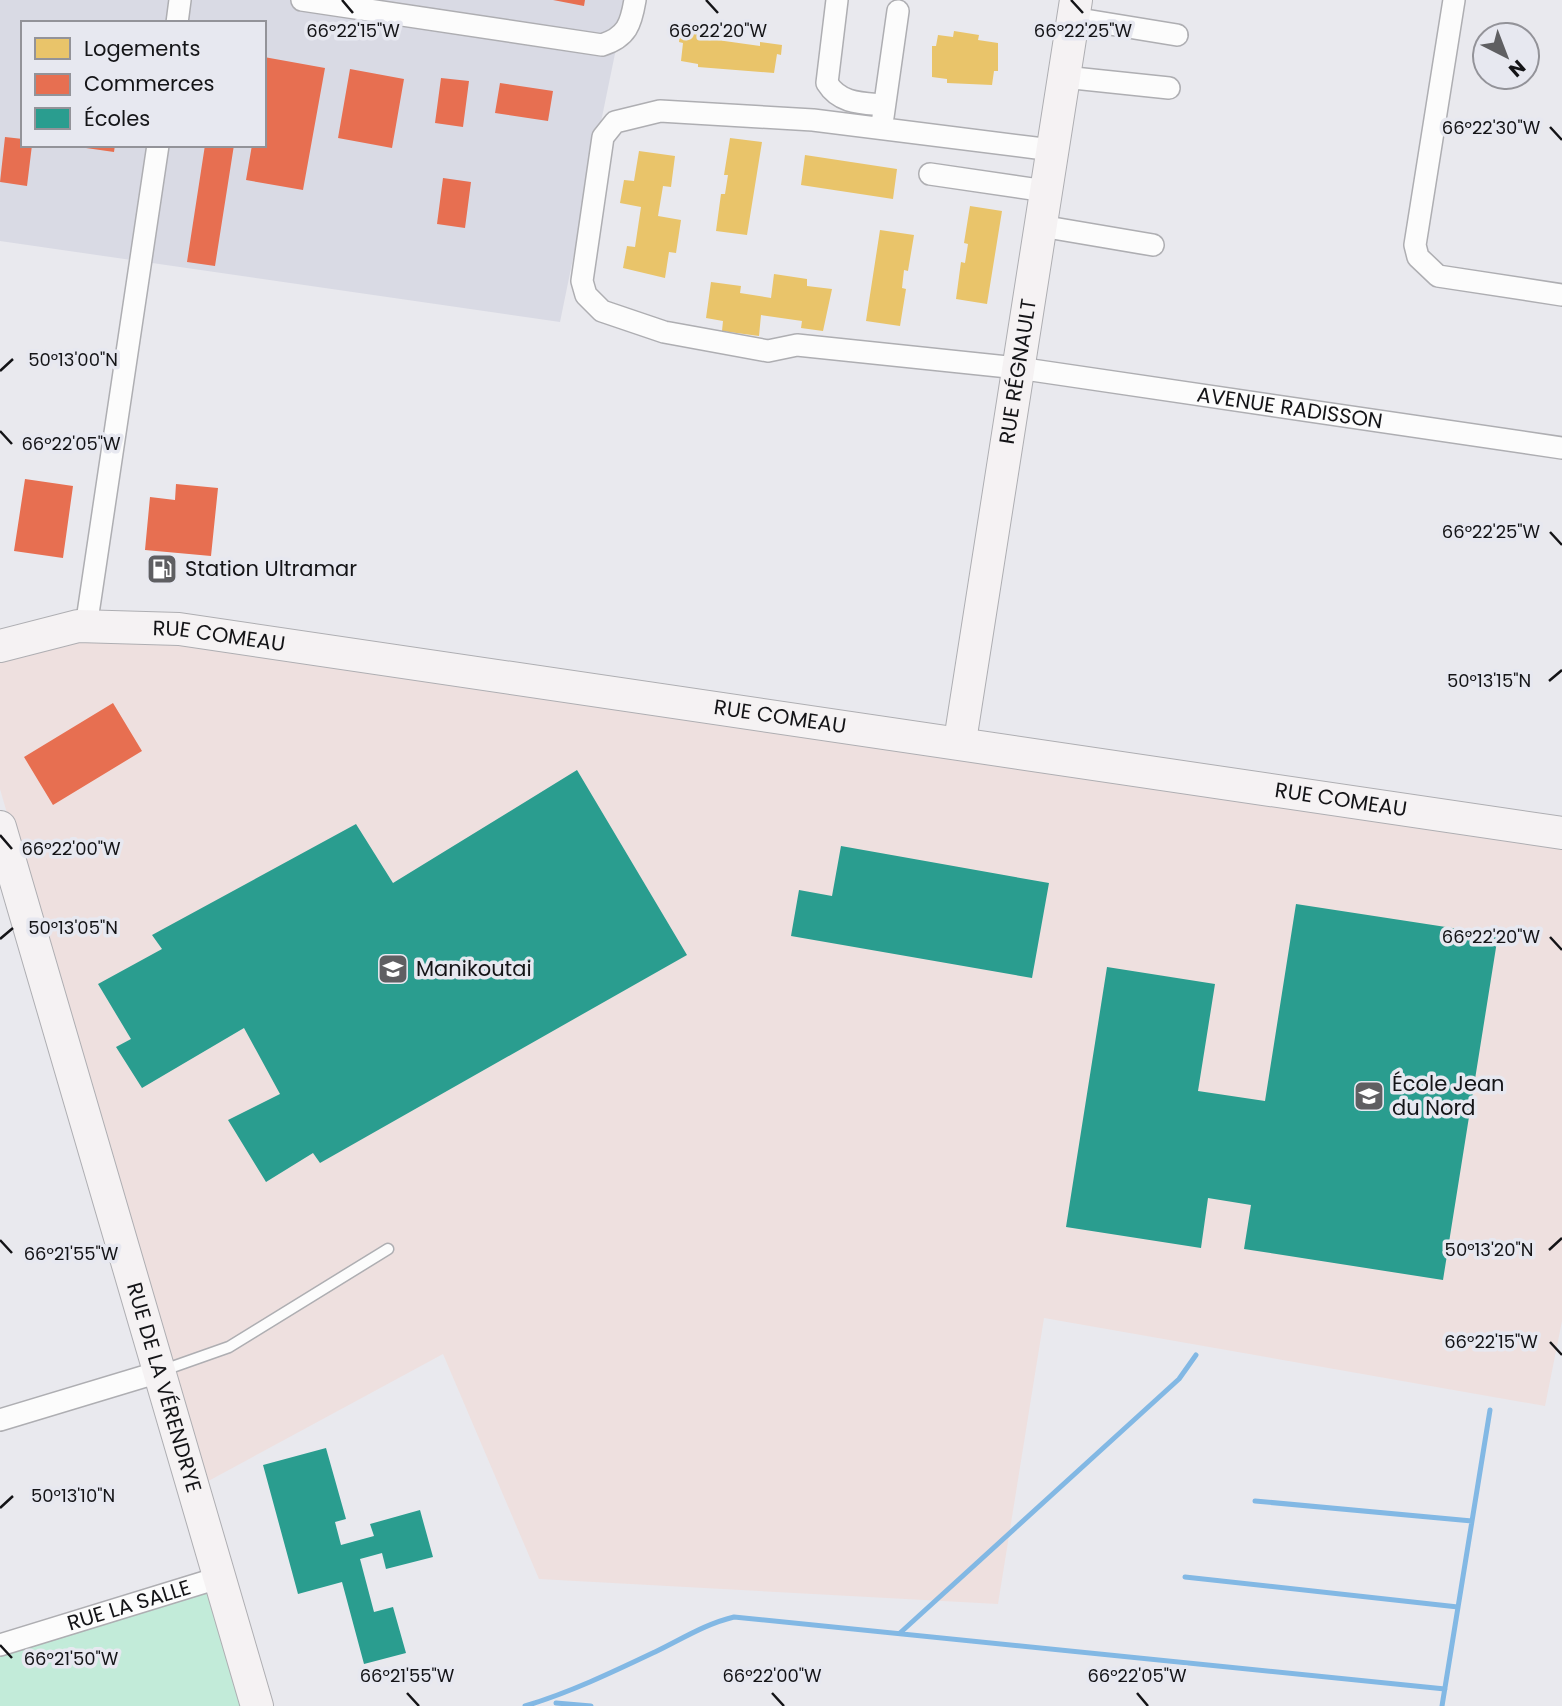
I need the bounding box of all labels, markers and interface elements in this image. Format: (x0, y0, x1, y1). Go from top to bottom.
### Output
text: 66°22'15"W (306, 18, 400, 43)
text: 66°22'20"W (669, 18, 768, 43)
text: 66°22'25"W (1034, 18, 1133, 43)
legend (21, 21, 266, 147)
north arrow (1471, 21, 1541, 91)
text: Logements (84, 34, 200, 63)
text: N (1503, 53, 1531, 83)
text: Commerces (84, 69, 215, 98)
text: Écoles (84, 104, 150, 133)
text: 66°22'30"W (1442, 115, 1541, 140)
street label: RUE RÉGNAULT (992, 297, 1043, 446)
text: 50°13'00"N (28, 347, 118, 372)
street label: AVENUE RADISSON (1195, 379, 1385, 435)
text: 66°22'05"W (21, 431, 121, 456)
text: 66°22'25"W (1442, 519, 1541, 544)
fuel station icon: Station Ultramar (145, 552, 179, 586)
place label: Station Ultramar (185, 554, 357, 583)
street label: RUE COMEAU (152, 613, 287, 658)
text: 50°13'15"N (1447, 668, 1531, 693)
street label: RUE COMEAU (712, 692, 848, 740)
street label: RUE COMEAU (1273, 775, 1409, 823)
text: 66°22'00"W (21, 836, 121, 861)
text: 50°13'05"N (28, 915, 118, 940)
text: 66°22'20"W (1442, 924, 1541, 949)
school or university icon: Manikoutai (376, 952, 410, 986)
place label: Manikoutai (416, 954, 532, 983)
place label: École Jean du Nord (1392, 1069, 1505, 1122)
school or university icon: École Jean du Nord (1352, 1079, 1386, 1113)
text: 50°13'20"N (1445, 1237, 1533, 1262)
text: 66°21'55"W (24, 1241, 119, 1266)
street label: RUE DE LA VÉRENDRYE (120, 1279, 209, 1496)
text: 66°22'15"W (1444, 1329, 1538, 1354)
text: 50°13'10"N (31, 1483, 115, 1508)
street label: RUE LA SALLE (64, 1572, 194, 1637)
text: 66°21'50"W (24, 1646, 119, 1671)
text: 66°21'55"W (360, 1663, 455, 1688)
text: 66°22'00"W (722, 1663, 822, 1688)
text: 66°22'05"W (1087, 1663, 1187, 1688)

